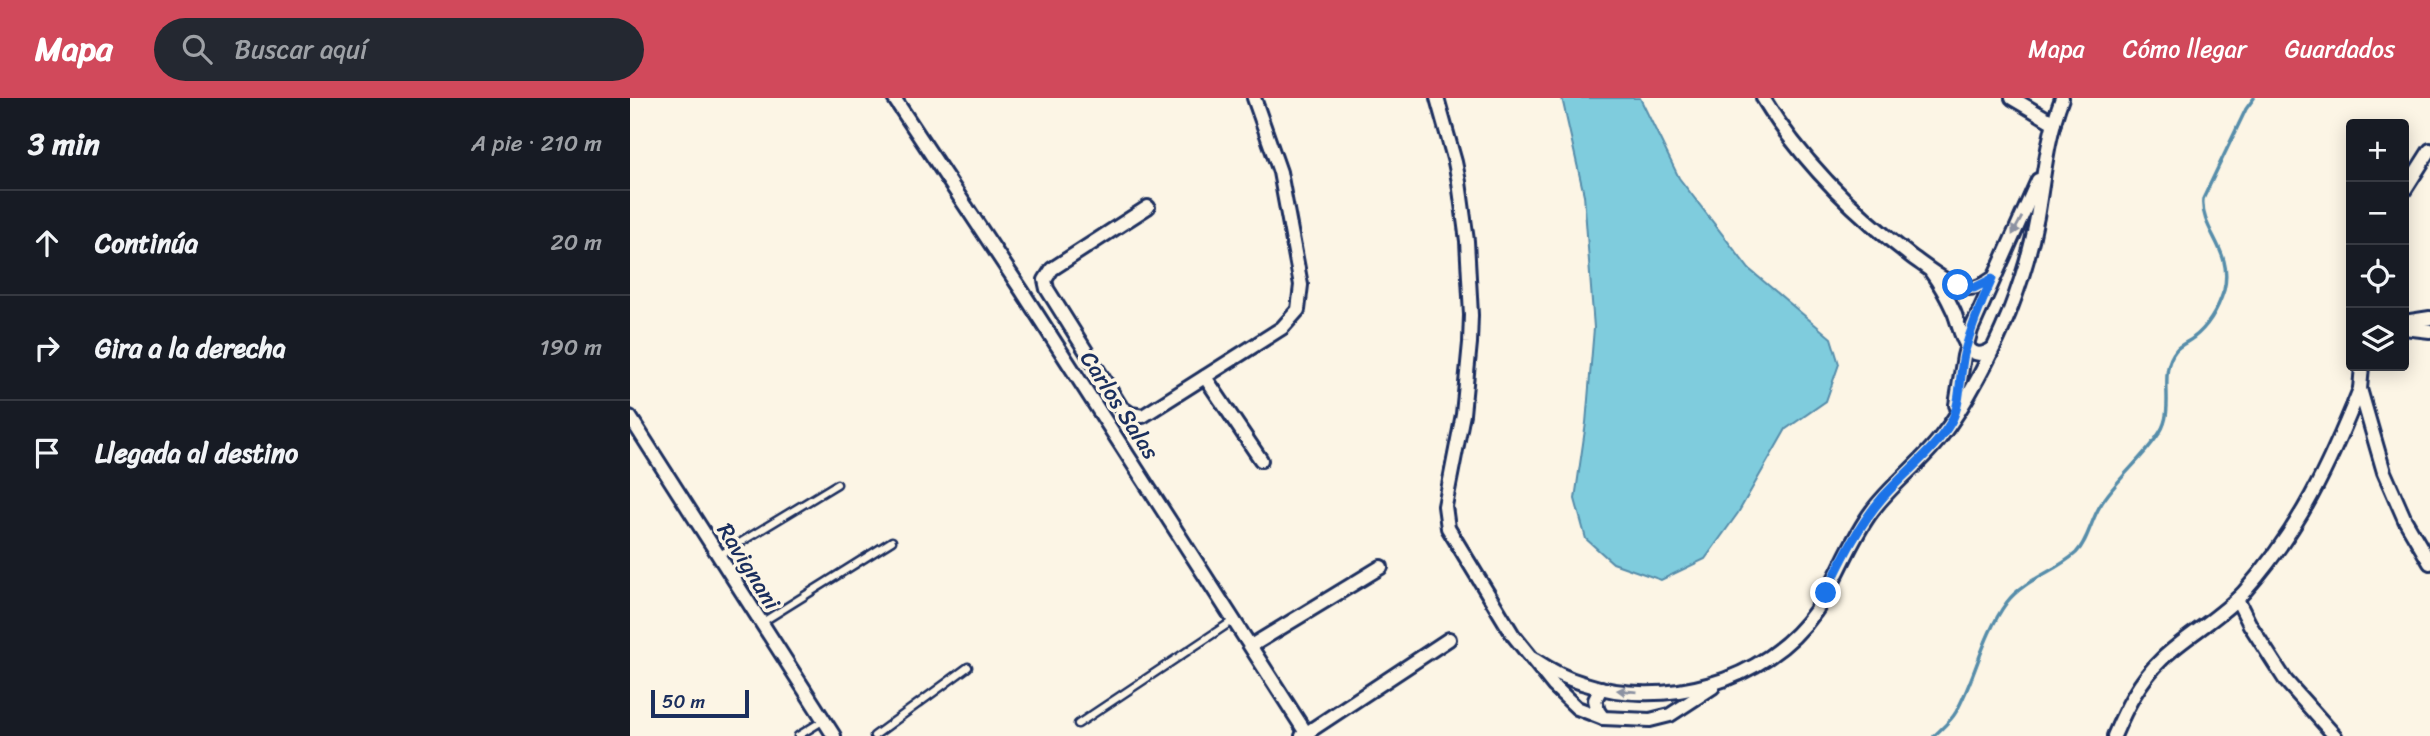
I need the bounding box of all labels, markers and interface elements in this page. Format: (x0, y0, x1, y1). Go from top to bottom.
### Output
search box (154, 18, 644, 81)
text: Mapa (35, 20, 112, 78)
text: Buscar aquí (234, 26, 367, 72)
text: Mapa (2028, 28, 2085, 70)
text: Cómo llegar (2123, 28, 2247, 70)
text: Guardados (2285, 28, 2395, 70)
icon: search (178, 30, 216, 68)
text: 3 min (28, 117, 100, 171)
map controls (2346, 119, 2409, 371)
button: + (2346, 119, 2409, 182)
text: A pie · 210 m (471, 123, 602, 164)
button: − (2346, 182, 2409, 245)
one-way arrow (2011, 216, 2023, 236)
text: Continúa (95, 220, 198, 266)
text: 20 m (551, 222, 602, 263)
icon: ahead (28, 224, 66, 262)
button: locate (2346, 245, 2409, 308)
route start (1942, 269, 1973, 300)
button: layers (2346, 308, 2409, 371)
text: Gira a la derecha (95, 325, 286, 371)
text: 190 m (540, 327, 602, 368)
icon: right (28, 329, 66, 367)
street label: Carlos Salas (1069, 342, 1171, 469)
text: Llegada al destino (95, 430, 298, 476)
icon: arrive (28, 434, 66, 472)
street label: Ravignani (706, 514, 792, 619)
route end (1810, 577, 1841, 608)
text: 50 m (662, 685, 705, 718)
one-way arrow (1616, 685, 1638, 696)
scale bar (651, 687, 749, 719)

